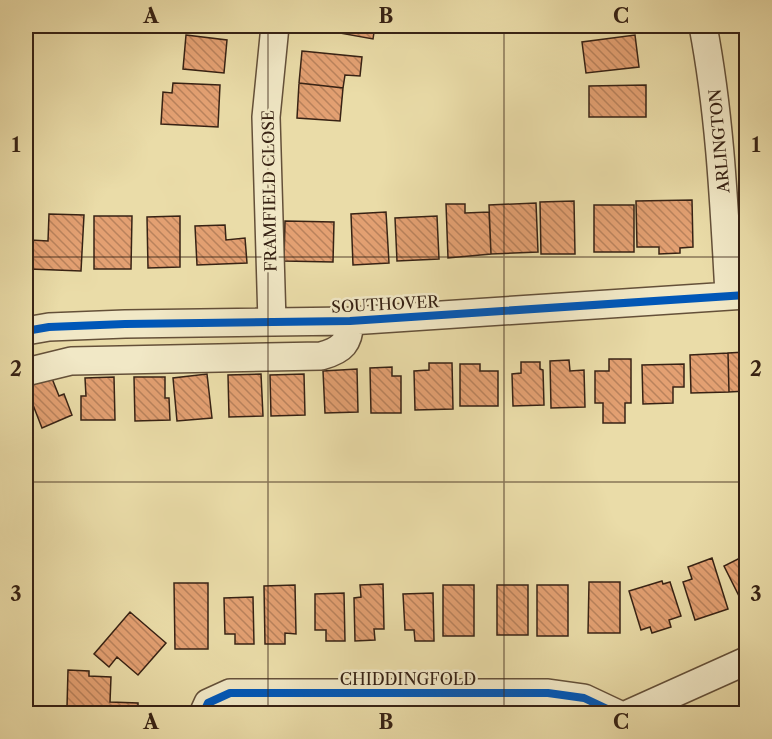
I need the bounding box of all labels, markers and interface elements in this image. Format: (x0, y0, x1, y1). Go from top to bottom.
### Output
text: A (142, 4, 159, 28)
text: B (379, 4, 394, 28)
text: C (613, 4, 629, 28)
street label: ARLINGTON (704, 88, 734, 195)
street label: FRAMFIELD CLOSE (258, 110, 280, 272)
text: 1 (12, 133, 21, 157)
text: 1 (752, 133, 761, 157)
street label: SOUTHOVER (331, 291, 441, 317)
text: 2 (10, 357, 22, 381)
text: 2 (750, 357, 762, 381)
text: 3 (10, 582, 22, 606)
text: 3 (750, 582, 762, 606)
street label: CHIDDINGFOLD (340, 669, 476, 689)
text: A (142, 710, 159, 734)
text: B (379, 710, 394, 734)
text: C (613, 710, 629, 734)

